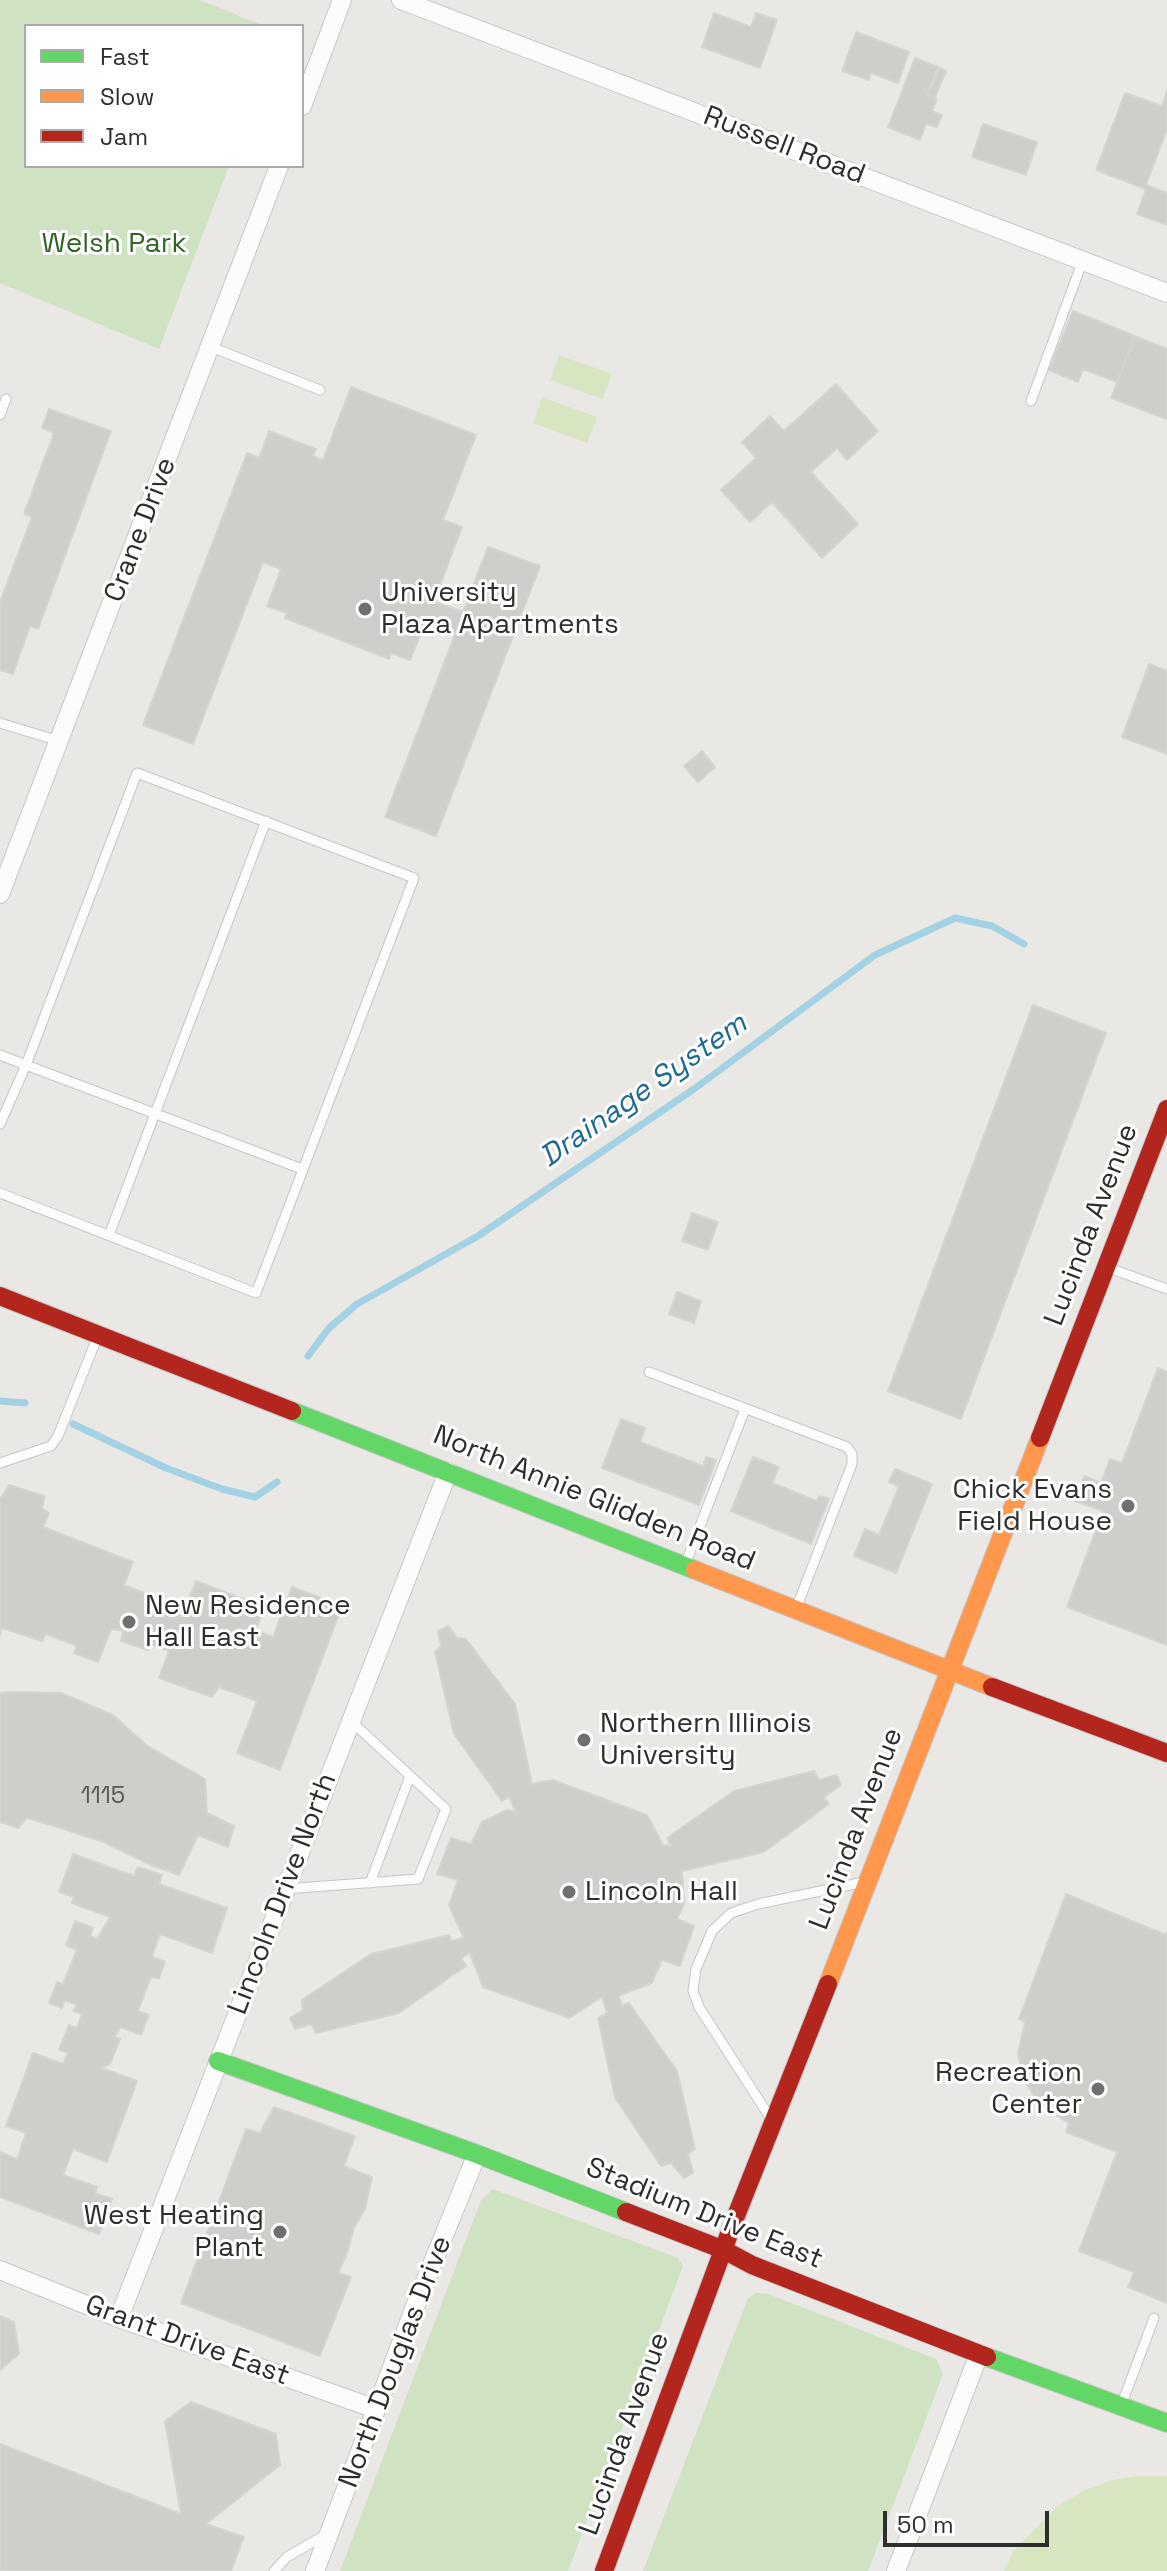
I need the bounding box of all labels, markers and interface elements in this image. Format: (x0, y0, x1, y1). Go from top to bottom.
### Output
legend (24, 24, 304, 168)
text: Fast (100, 41, 150, 72)
text: Slow (100, 81, 154, 112)
street label: Russell Road (698, 100, 870, 192)
text: Jam (100, 121, 148, 152)
park label: Welsh Park (42, 227, 186, 261)
street label: Crane Drive (98, 453, 184, 607)
place label: University Plaza Apartments (381, 576, 619, 642)
marker: University Plaza Apartments (356, 600, 374, 618)
water label: Drainage System (534, 1006, 754, 1176)
street label: Lucinda Avenue (1038, 1119, 1146, 1331)
street label: North Annie Glidden Road (428, 1419, 760, 1579)
place label: Chick Evans Field House (953, 1473, 1112, 1539)
marker: Chick Evans Field House (1119, 1497, 1137, 1515)
place label: New Residence Hall East (145, 1589, 350, 1655)
marker: New Residence Hall East (120, 1613, 138, 1631)
place label: Northern Illinois University (600, 1707, 811, 1773)
street label: Lucinda Avenue (803, 1723, 911, 1935)
marker: Northern Illinois University (575, 1731, 593, 1749)
street label: Lincoln Drive North (222, 1769, 344, 2019)
house number: 1115 (81, 1782, 125, 1810)
place label: Lincoln Hall (585, 1875, 738, 1909)
marker: Lincoln Hall (560, 1883, 578, 1901)
place label: Recreation Center (935, 2056, 1082, 2122)
marker: Recreation Center (1089, 2080, 1107, 2098)
street label: Stadium Drive East (581, 2151, 827, 2277)
place label: West Heating Plant (84, 2199, 264, 2265)
marker: West Heating Plant (271, 2223, 289, 2241)
street label: North Douglas Drive (333, 2232, 459, 2492)
street label: Grant Drive East (80, 2288, 294, 2394)
street label: Lucinda Avenue (573, 2328, 677, 2540)
scale bar (887, 2495, 1053, 2545)
text: 50 m (897, 2509, 954, 2540)

